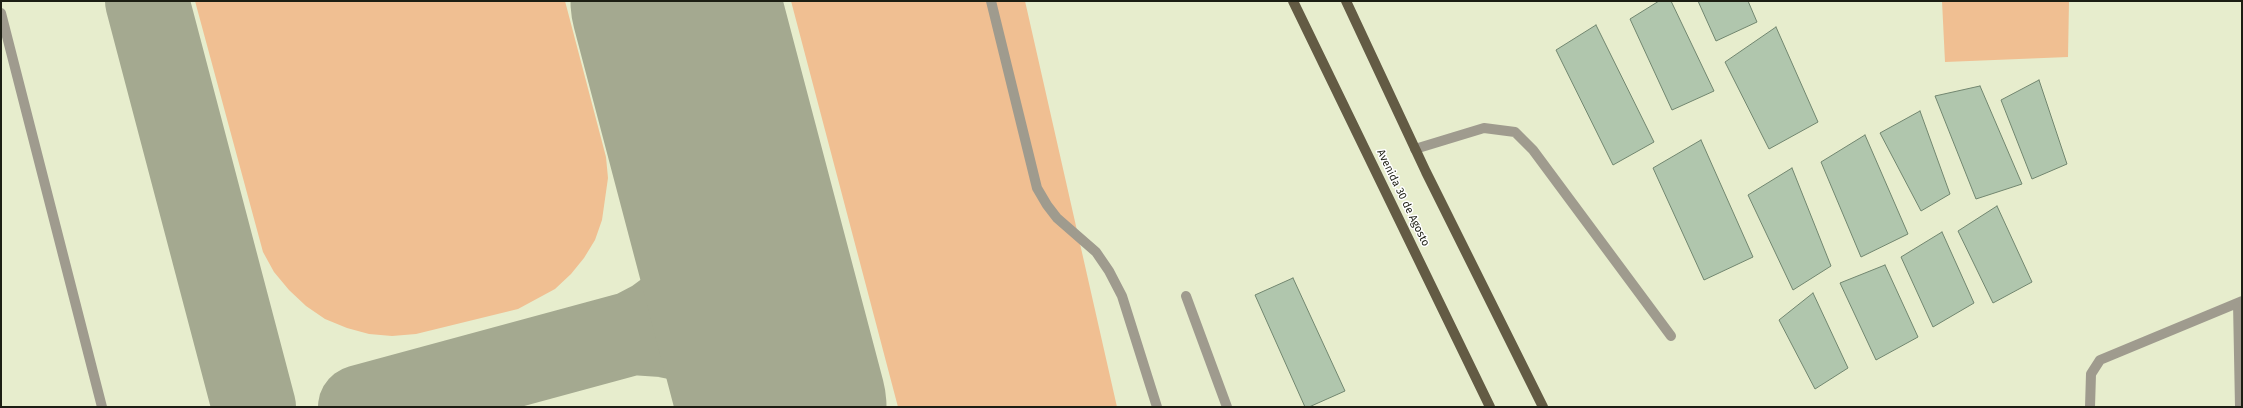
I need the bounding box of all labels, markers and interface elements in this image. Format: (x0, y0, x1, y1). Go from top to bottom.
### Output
street label: Avenida 30 de Agosto (1374, 147, 1432, 249)

